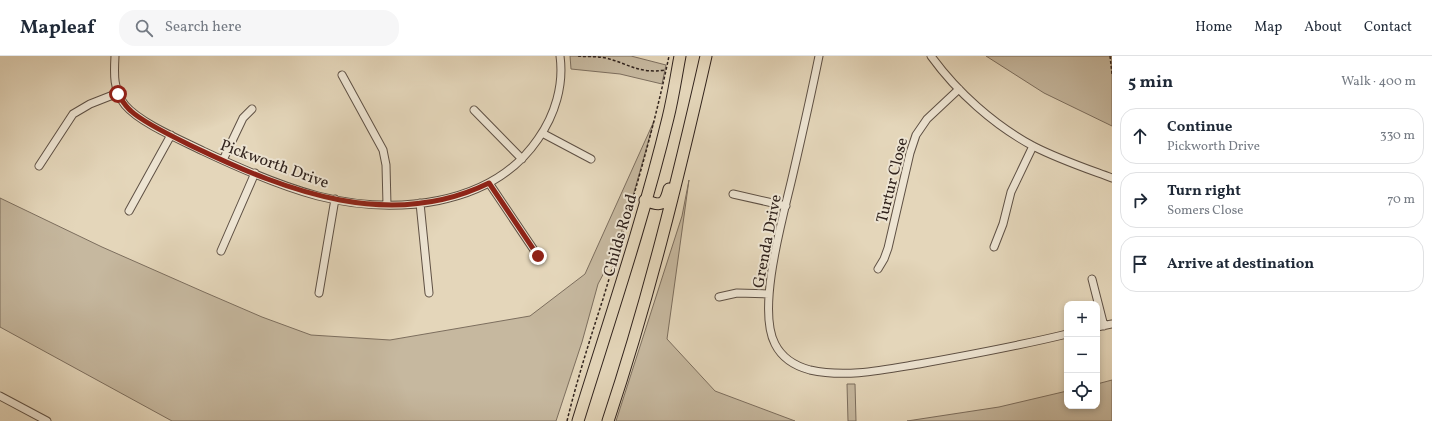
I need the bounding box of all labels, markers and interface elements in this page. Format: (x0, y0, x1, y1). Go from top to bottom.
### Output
search box (119, 10, 399, 46)
text: Mapleaf (20, 15, 95, 41)
icon: search (133, 17, 155, 39)
text: Search here (165, 17, 242, 38)
text: Home (1195, 18, 1232, 37)
text: Map (1254, 18, 1282, 37)
text: About (1304, 18, 1342, 37)
text: Contact (1364, 18, 1412, 37)
text: 5 min (1128, 71, 1173, 94)
text: Walk · 400 m (1341, 73, 1416, 91)
route start (109, 85, 127, 103)
text: Continue (1167, 117, 1232, 138)
icon: ahead (1129, 125, 1151, 147)
text: 330 m (1380, 127, 1415, 145)
street label: Pickworth Drive (217, 135, 332, 195)
street label: Turtur Close (872, 136, 914, 225)
text: Pickworth Drive (1167, 138, 1260, 156)
text: Turn right (1167, 181, 1241, 202)
icon: right (1129, 189, 1151, 211)
text: 70 m (1387, 191, 1415, 209)
street label: Childs Road (599, 192, 643, 279)
street label: Grenda Drive (748, 193, 788, 290)
text: Somers Close (1167, 202, 1243, 220)
route end (529, 247, 547, 265)
icon: arrive (1129, 253, 1151, 275)
text: Arrive at destination (1167, 254, 1314, 275)
map controls (1064, 301, 1100, 409)
button: + (1064, 301, 1100, 337)
button: − (1064, 337, 1100, 373)
button: locate (1064, 373, 1100, 409)

